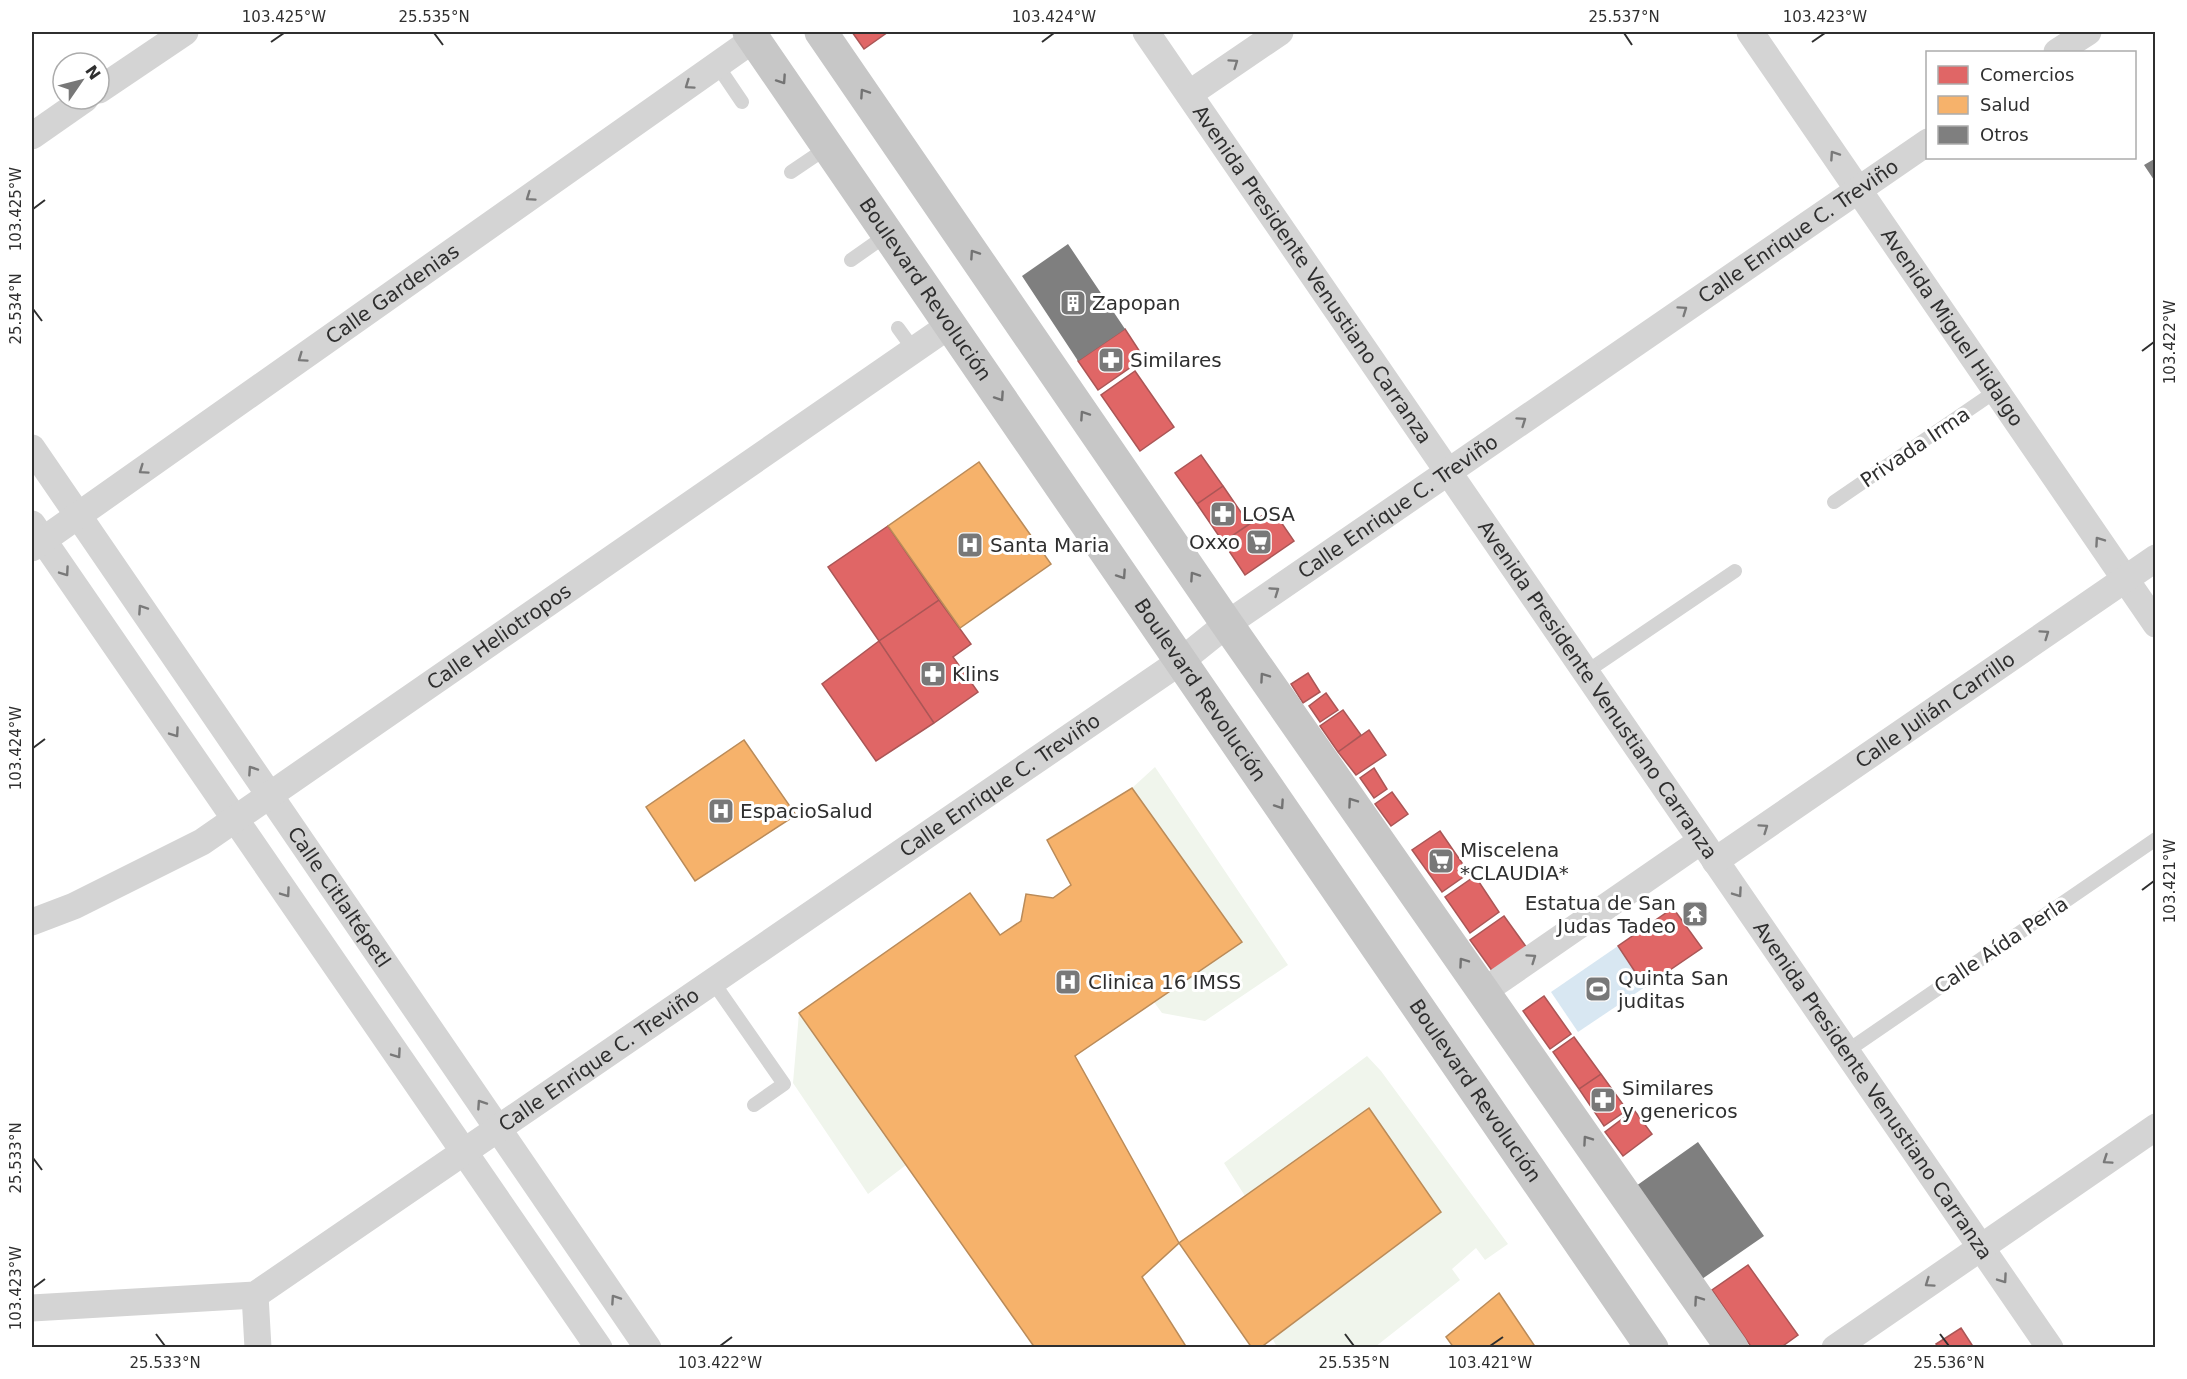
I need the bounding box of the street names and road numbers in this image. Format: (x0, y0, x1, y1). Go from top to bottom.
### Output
street label: Avenida Presidente Venustiano Carranza (1188, 100, 1437, 448)
street label: Calle Enrique C. Treviño (1694, 154, 1903, 308)
street label: Boulevard Revolución (854, 193, 997, 385)
street label: Avenida Miguel Hidalgo (1876, 224, 2029, 431)
street label: Calle Gardenias (321, 239, 464, 349)
street label: Privada Irma (1856, 402, 1974, 492)
street label: Calle Enrique C. Treviño (1293, 429, 1503, 584)
street label: Avenida Presidente Venustiano Carranza (1473, 516, 1723, 864)
street label: Calle Heliotropos (422, 579, 576, 695)
street label: Boulevard Revolución (1129, 594, 1272, 786)
street label: Calle Julián Carrillo (1851, 647, 2019, 773)
street label: Calle Enrique C. Treviño (895, 708, 1105, 862)
street label: Calle Citlaltépetl (283, 822, 396, 972)
street label: Calle Aída Perla (1930, 891, 2072, 999)
street label: Avenida Presidente Venustiano Carranza (1748, 916, 1998, 1264)
street label: Calle Enrique C. Treviño (494, 983, 704, 1137)
street label: Boulevard Revolución (1404, 995, 1547, 1187)

